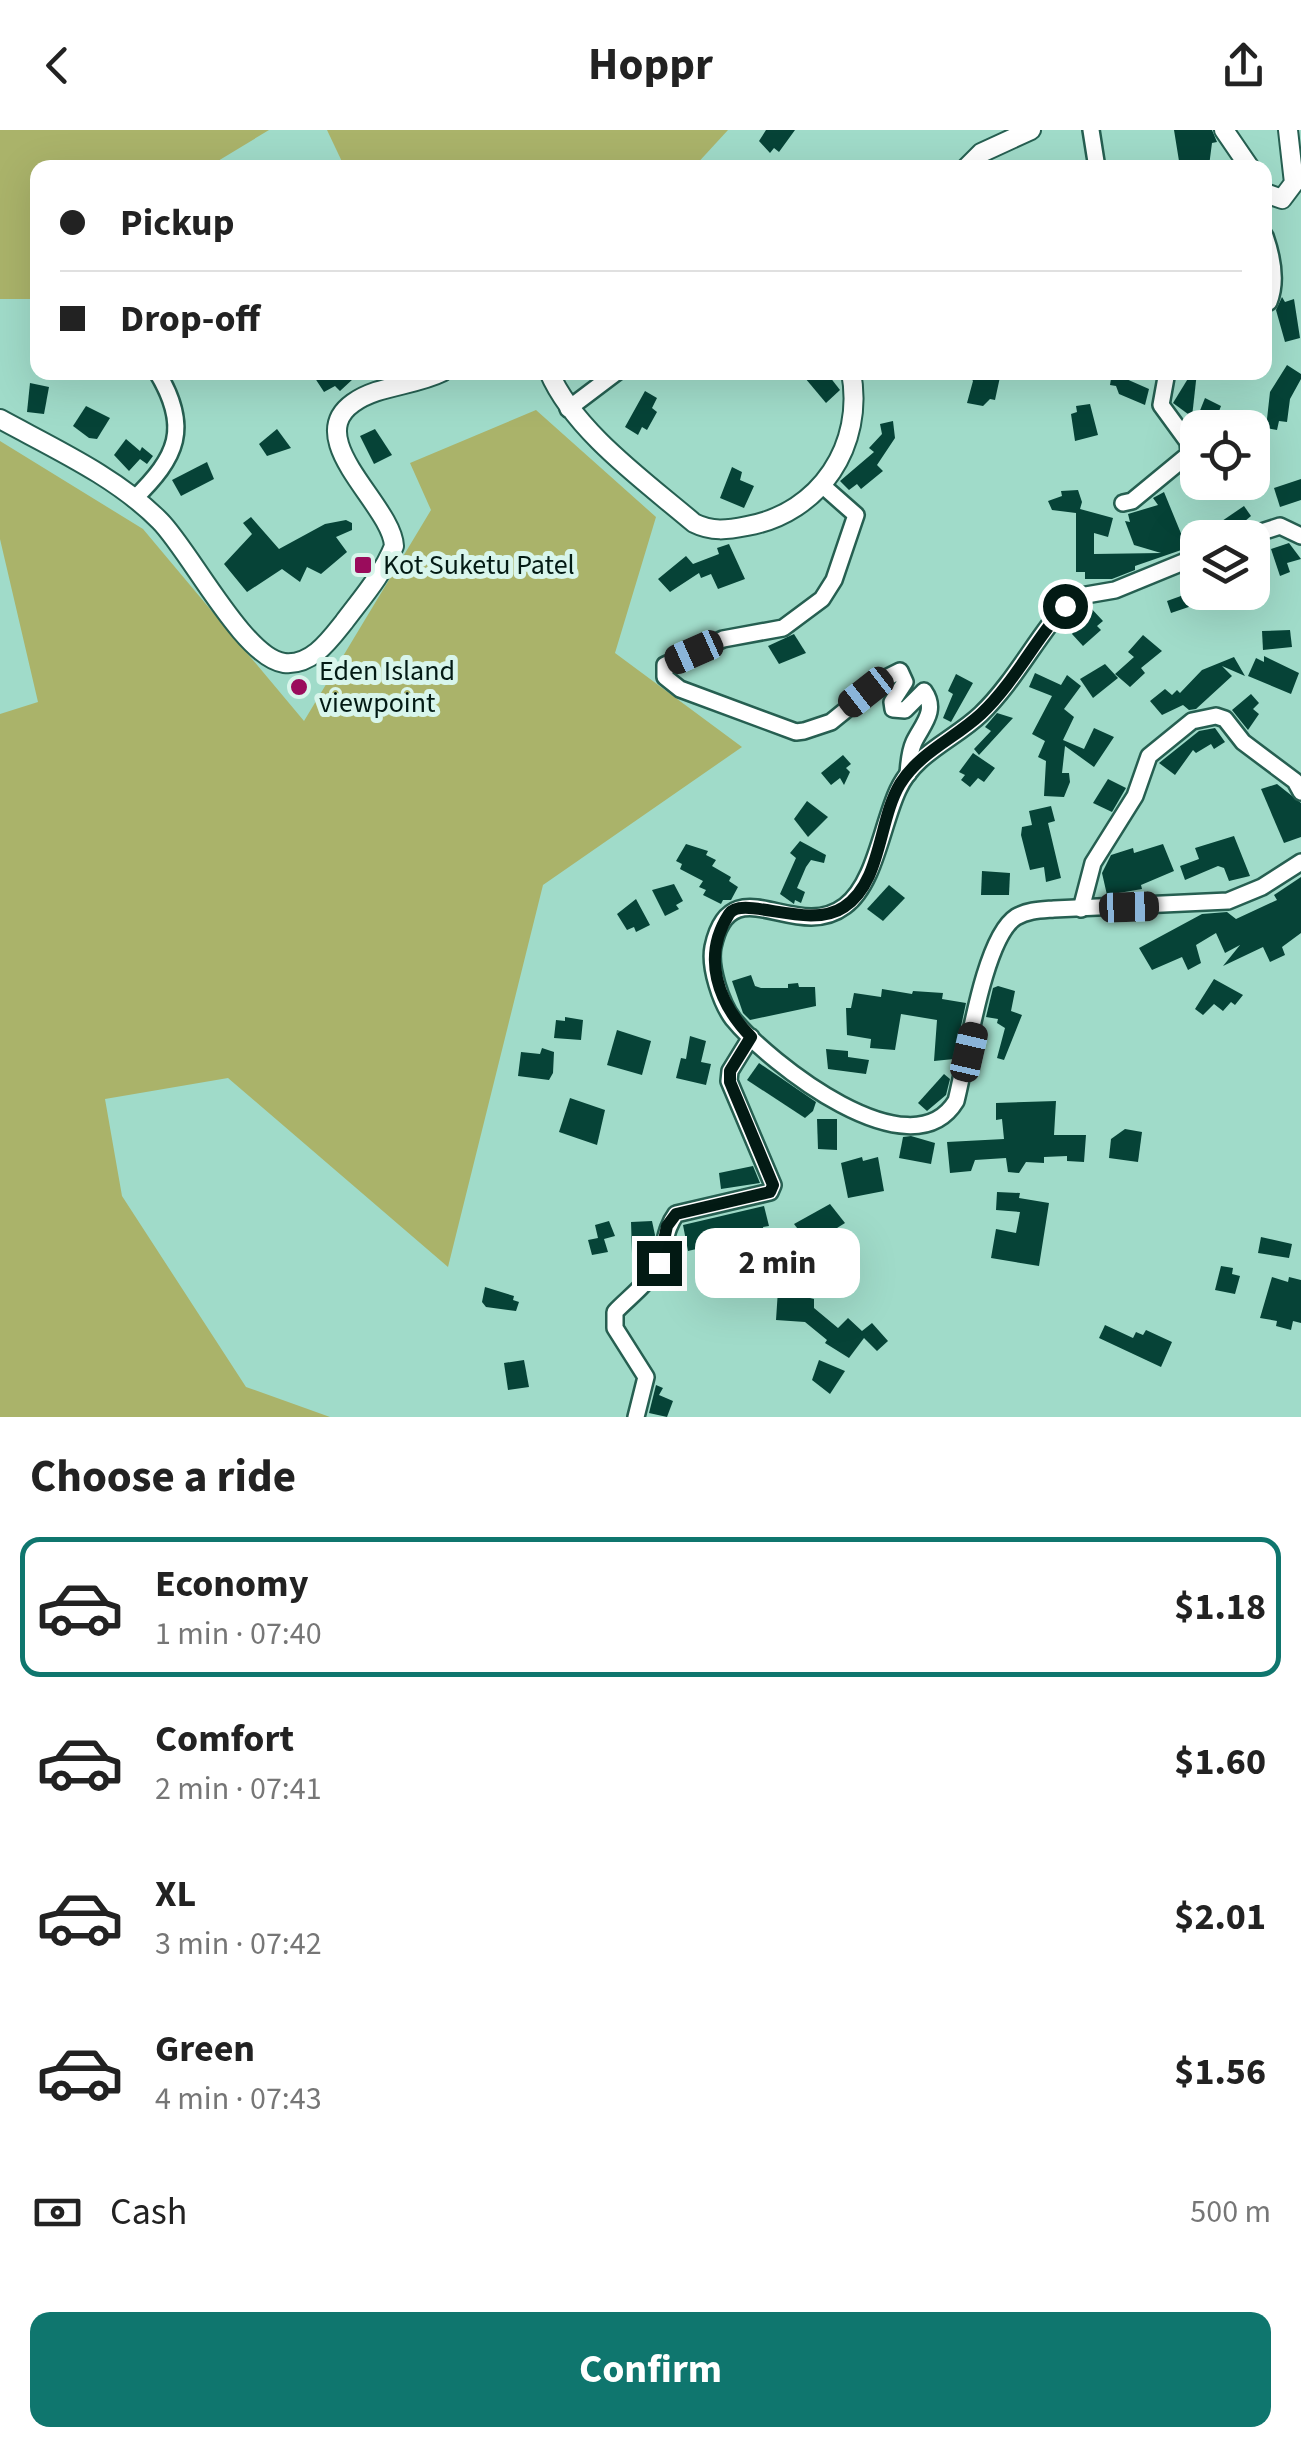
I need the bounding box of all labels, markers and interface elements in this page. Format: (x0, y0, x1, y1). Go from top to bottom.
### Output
text: Hoppr (588, 33, 713, 97)
icon: back (30, 38, 85, 93)
icon: share (1216, 38, 1271, 93)
text: Pickup (120, 196, 234, 250)
text: Drop-off (120, 292, 260, 346)
map controls (1180, 410, 1270, 610)
button: locate (1180, 410, 1270, 500)
button: layers (1180, 520, 1270, 610)
place label: Kot Suketu Patel (383, 545, 575, 585)
marker: Kot Suketu Patel (352, 554, 374, 576)
route start (1043, 584, 1088, 629)
car (660, 626, 728, 678)
place label: Eden Island viewpoint (319, 651, 455, 723)
car (833, 662, 899, 722)
marker: Eden Island viewpoint (288, 676, 310, 698)
car (1098, 891, 1160, 923)
car (948, 1019, 990, 1085)
callout: 2 min (694, 1228, 859, 1298)
text: 2 min (739, 1240, 816, 1286)
route end (637, 1241, 682, 1286)
text: Choose a ride (30, 1445, 296, 1509)
text: Economy (155, 1557, 308, 1611)
icon: car (35, 1562, 125, 1652)
text: $1.18 (1174, 1580, 1266, 1634)
text: 1 min · 07:40 (155, 1611, 322, 1657)
text: Comfort (155, 1712, 294, 1766)
icon: car (35, 1717, 125, 1807)
text: $1.60 (1174, 1735, 1266, 1789)
text: 2 min · 07:41 (155, 1766, 322, 1812)
text: XL (155, 1867, 196, 1921)
icon: car (35, 1872, 125, 1962)
text: $2.01 (1174, 1890, 1266, 1944)
text: 3 min · 07:42 (155, 1921, 322, 1967)
text: Green (155, 2022, 255, 2076)
icon: car (35, 2027, 125, 2117)
text: $1.56 (1174, 2045, 1266, 2099)
text: 4 min · 07:43 (155, 2076, 322, 2122)
icon: cash (30, 2185, 85, 2240)
text: Cash (110, 2185, 187, 2239)
text: 500 m (1190, 2189, 1271, 2235)
button: Confirm (30, 2312, 1271, 2427)

